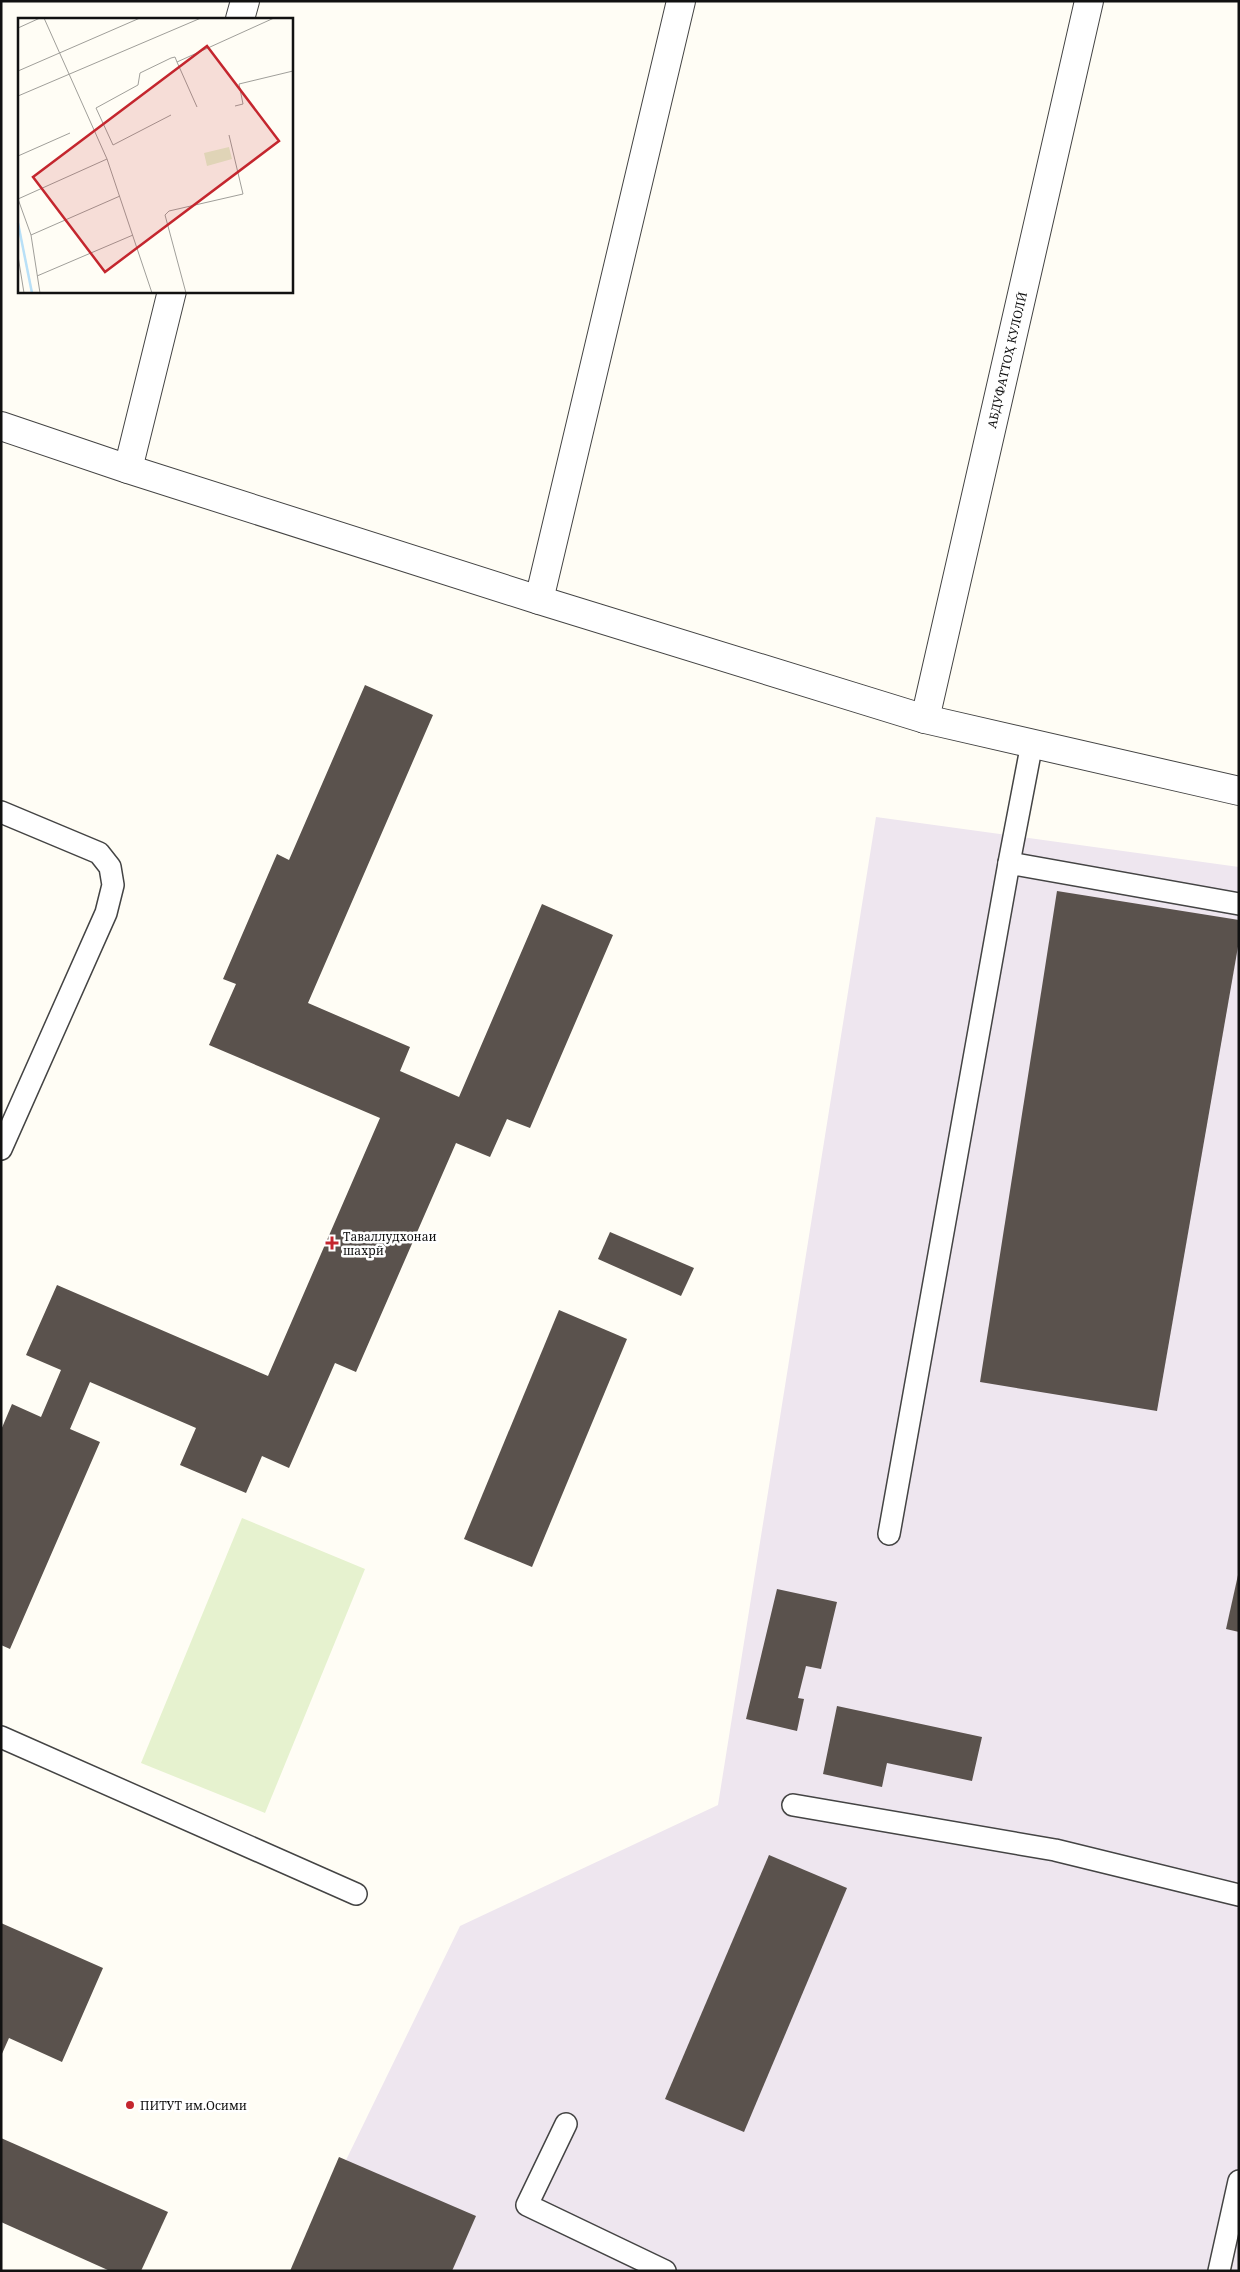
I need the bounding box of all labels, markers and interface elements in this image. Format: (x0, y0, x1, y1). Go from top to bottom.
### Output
inset map (18, 18, 292, 292)
street label: АБДУФАТТОҲ КУЛОЛӢ (983, 290, 1031, 430)
place label: Таваллудхонаи шахрй (343, 1228, 437, 1259)
marker: Таваллудхонаи шахрй (325, 1236, 339, 1250)
place label: ПИТУТ им.Осими (140, 2097, 247, 2114)
marker: ПИТУТ им.Осими (124, 2099, 136, 2111)

